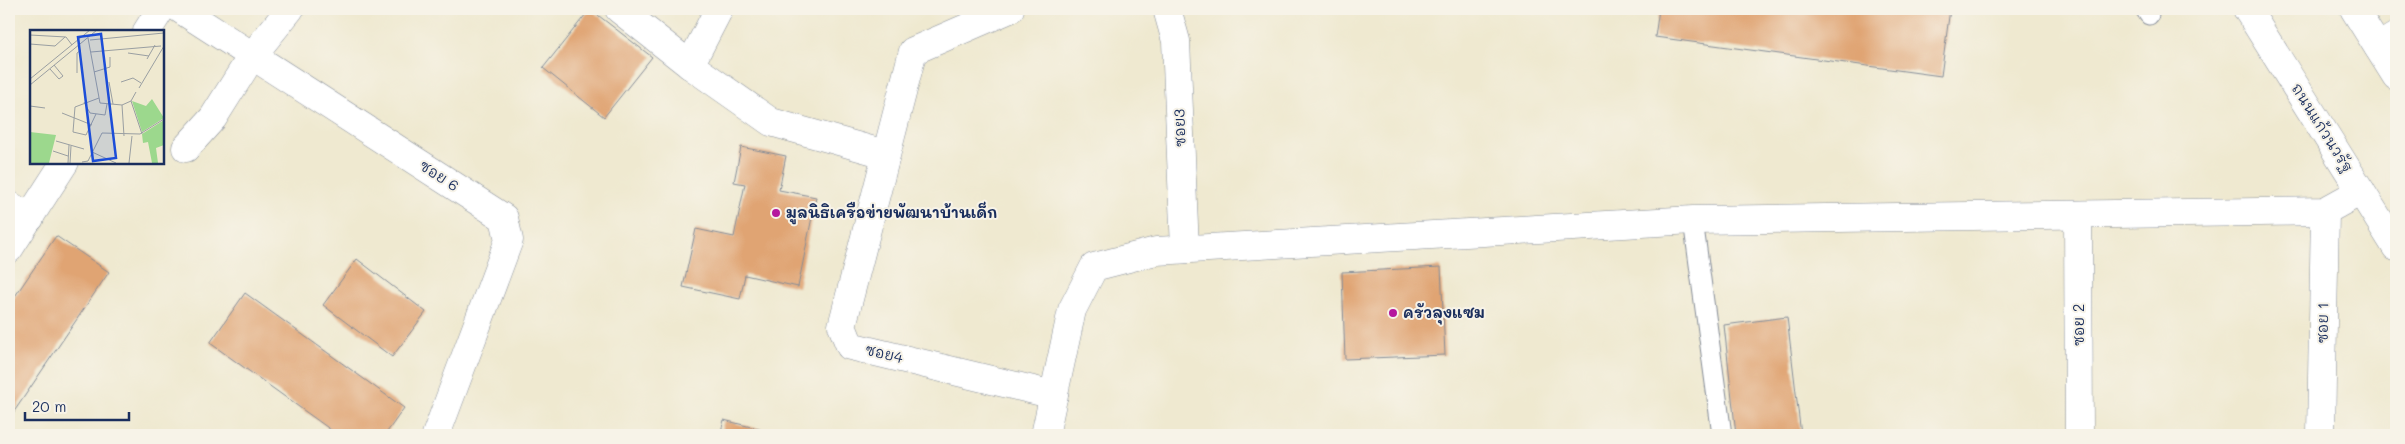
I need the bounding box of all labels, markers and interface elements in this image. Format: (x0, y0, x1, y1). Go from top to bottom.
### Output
inset map (30, 30, 164, 164)
street label: ถนนแก้วนวรัฐ (2287, 79, 2358, 176)
street label: ซอย3 (1168, 108, 1190, 148)
street label: ซอย 6 (416, 155, 463, 195)
place label: มูลนิธิเครือข่ายพัฒนาบ้านเด็ก (786, 201, 997, 225)
marker: มูลนิธิเครือข่ายพัฒนาบ้านเด็ก (770, 207, 782, 219)
place label: ครัวลุงแซม (1403, 302, 1485, 325)
street label: ซอย 1 (2312, 302, 2332, 344)
street label: ซอย 2 (2068, 304, 2088, 346)
marker: ครัวลุงแซม (1387, 307, 1399, 319)
street label: ซอย4 (863, 339, 905, 367)
scale bar (25, 389, 129, 421)
text: 20 m (32, 396, 66, 416)

